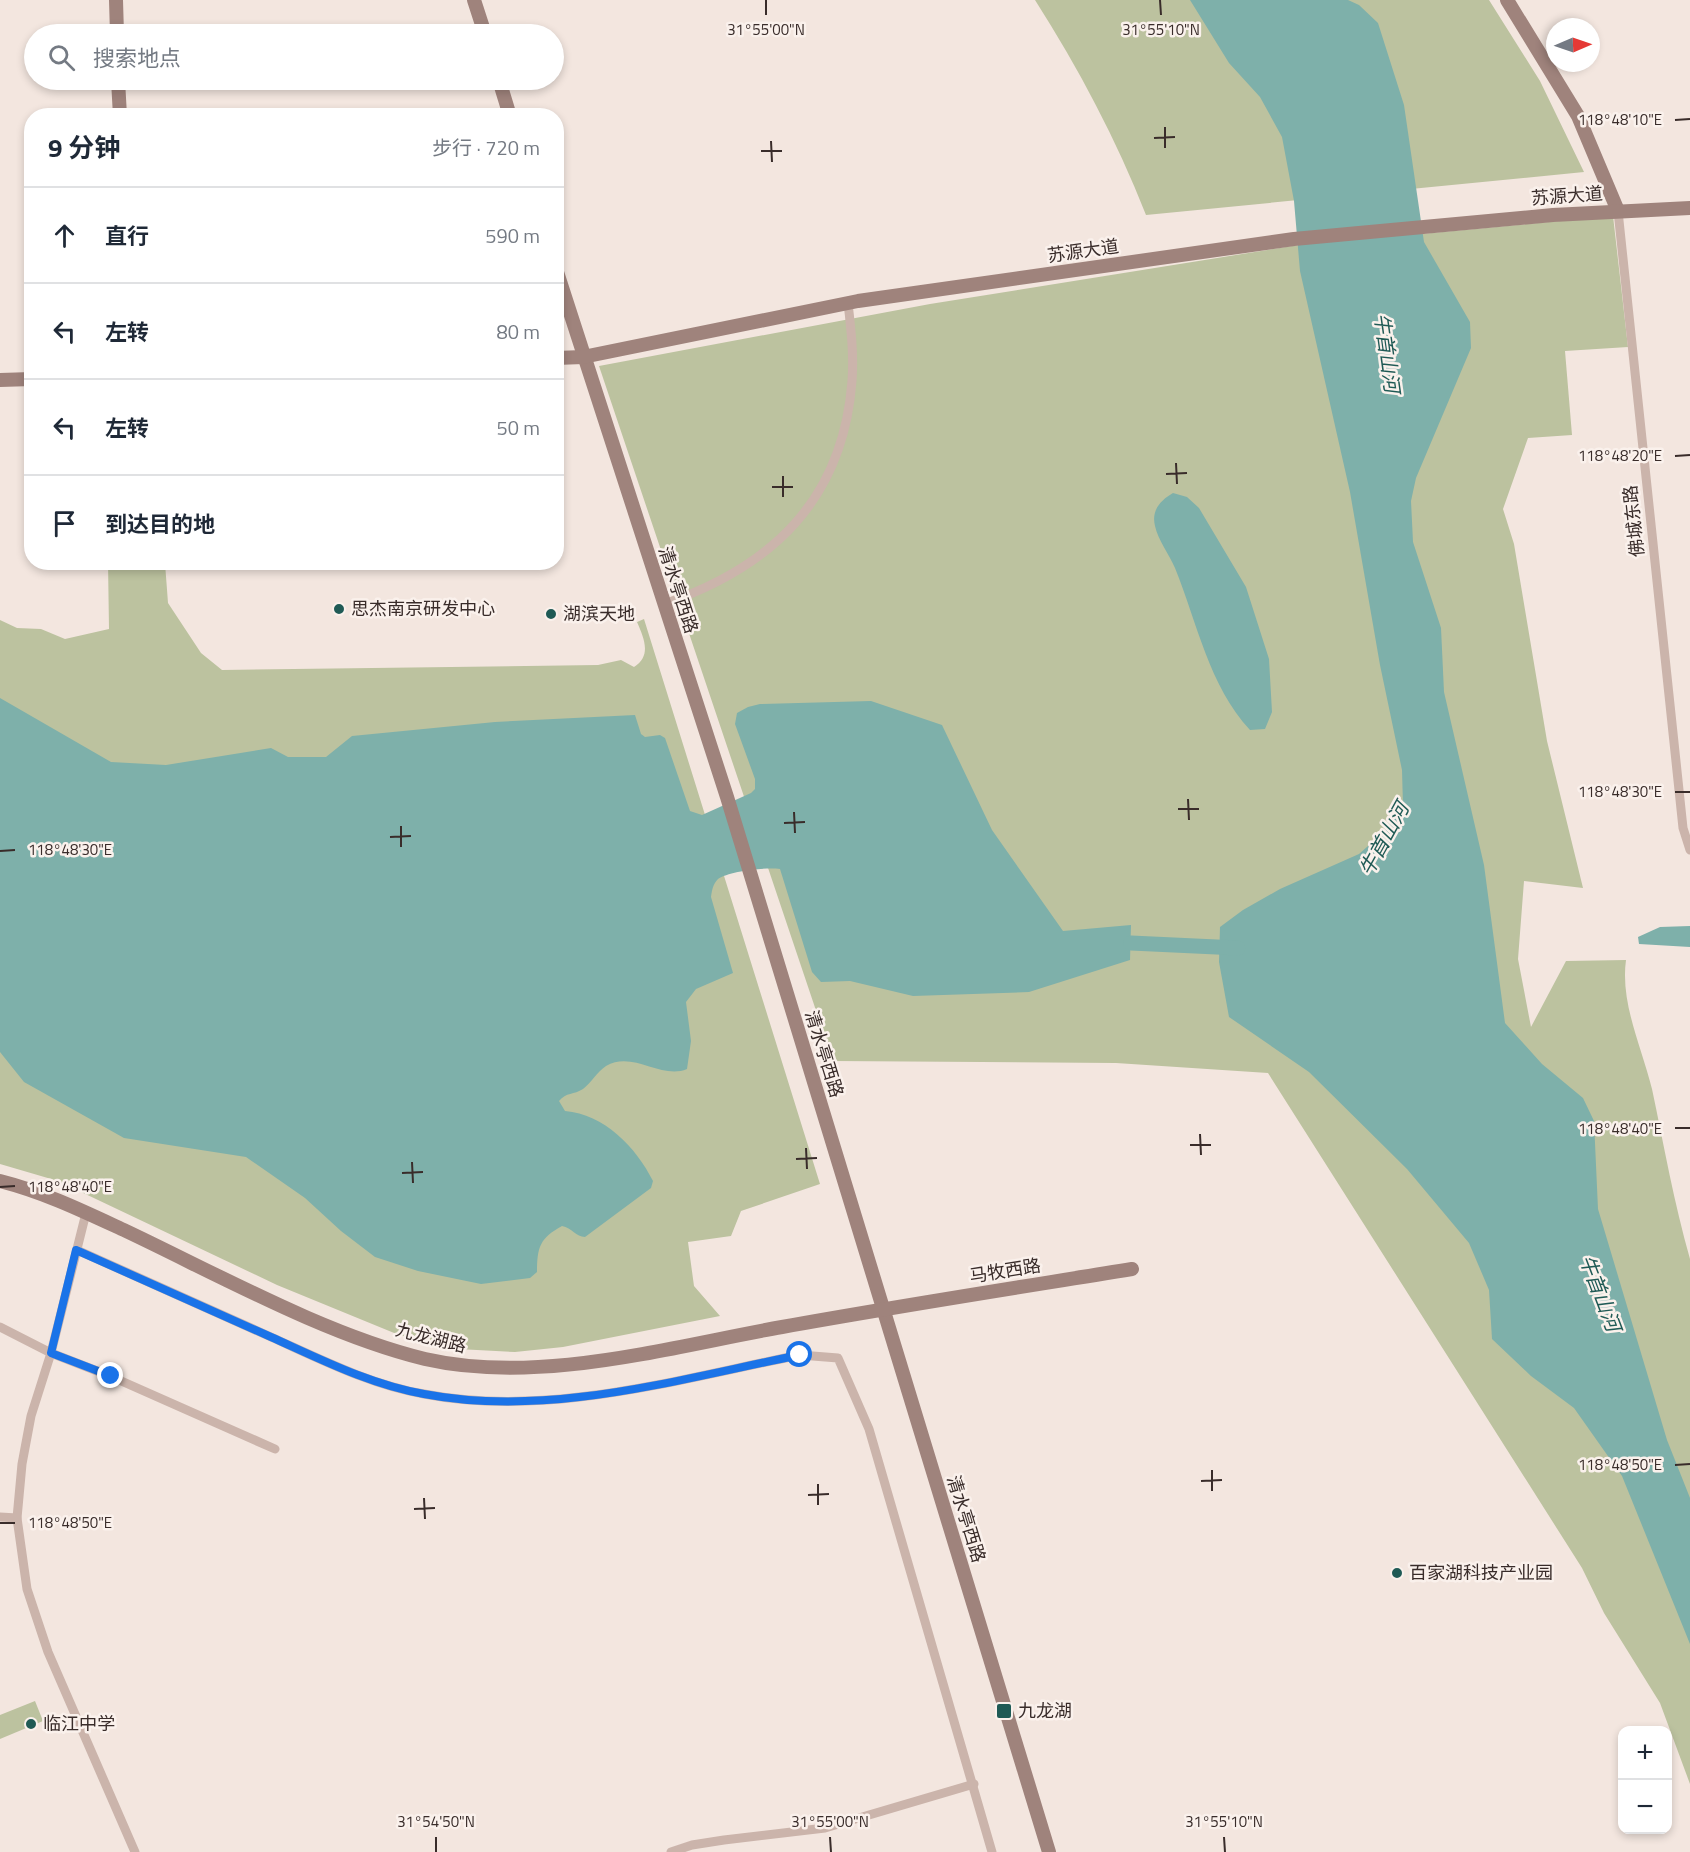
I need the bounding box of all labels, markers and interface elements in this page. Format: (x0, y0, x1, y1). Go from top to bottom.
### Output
text: 31°55'00"N (727, 18, 805, 41)
text: 31°55'10"N (1122, 18, 1200, 41)
north arrow (1546, 18, 1600, 72)
search box (24, 24, 564, 90)
icon: search (45, 41, 78, 74)
text: 搜索地点 (93, 41, 181, 75)
text: 118°48'10"E (1578, 108, 1662, 131)
text: 9 分钟 (48, 128, 120, 167)
text: 步行 · 720 m (432, 132, 540, 163)
street label: 苏源大道 (1530, 180, 1604, 211)
icon: ahead (48, 219, 81, 252)
text: 直行 (105, 219, 149, 253)
text: 590 m (485, 220, 540, 251)
street label: 苏源大道 (1045, 232, 1120, 269)
water label: 牛首山河 (1367, 311, 1409, 399)
icon: left (48, 315, 81, 348)
text: 左转 (105, 315, 149, 349)
text: 80 m (496, 316, 540, 347)
icon: left (48, 411, 81, 444)
text: 左转 (105, 411, 149, 445)
text: 50 m (496, 412, 540, 443)
text: 118°48'20"E (1578, 444, 1662, 467)
street label: 佛城东路 (1616, 484, 1651, 558)
icon: arrive (48, 507, 81, 540)
text: 到达目的地 (105, 507, 215, 541)
street label: 清水亭西路 (652, 543, 705, 637)
place label: 思杰南京研发中心 (351, 595, 495, 622)
place label: 湖滨天地 (563, 600, 635, 627)
marker: 思杰南京研发中心 (332, 602, 346, 616)
marker: 湖滨天地 (544, 607, 558, 621)
text: 118°48'30"E (1578, 780, 1662, 803)
water label: 牛首山河 (1351, 793, 1418, 881)
text: 118°48'30"E (28, 838, 112, 861)
street label: 清水亭西路 (798, 1007, 851, 1101)
text: 118°48'40"E (1578, 1117, 1662, 1140)
text: 118°48'40"E (28, 1175, 112, 1198)
water label: 牛首山河 (1572, 1250, 1631, 1339)
street label: 马牧西路 (967, 1252, 1043, 1289)
street label: 九龙湖路 (393, 1316, 469, 1359)
route start (786, 1341, 812, 1367)
route end (97, 1362, 123, 1388)
text: 118°48'50"E (1578, 1453, 1662, 1476)
street label: 清水亭西路 (940, 1472, 993, 1566)
text: 118°48'50"E (28, 1511, 112, 1534)
place label: 百家湖科技产业园 (1409, 1559, 1553, 1586)
marker: 百家湖科技产业园 (1390, 1566, 1404, 1580)
place label: 九龙湖 (1018, 1697, 1072, 1724)
marker: 九龙湖 (995, 1702, 1013, 1720)
place label: 临江中学 (43, 1710, 115, 1737)
marker: 临江中学 (24, 1717, 38, 1731)
map controls (1618, 1726, 1672, 1834)
button: + (1618, 1726, 1672, 1780)
button: − (1618, 1780, 1672, 1834)
text: 31°54'50"N (397, 1810, 475, 1833)
text: 31°55'00"N (791, 1810, 869, 1833)
text: 31°55'10"N (1185, 1810, 1263, 1833)

